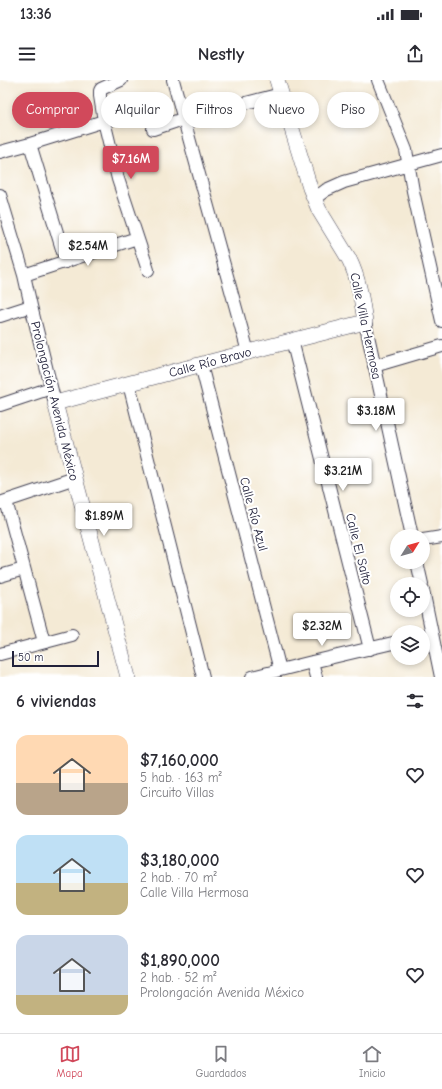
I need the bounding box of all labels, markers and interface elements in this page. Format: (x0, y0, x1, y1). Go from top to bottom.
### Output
text: 13:36 (20, 5, 52, 23)
icon: menu (16, 43, 38, 65)
icon: share (404, 43, 426, 65)
text: Nestly (198, 44, 244, 65)
chip: Comprar (12, 92, 93, 128)
chip: Alquilar (101, 92, 174, 128)
chip: Filtros (182, 92, 246, 128)
chip: Nuevo (254, 92, 319, 128)
chip: Piso (327, 92, 379, 128)
pin: $7.16M (98, 146, 164, 180)
text: $7.16M (112, 151, 150, 166)
pin: $2.54M (55, 233, 121, 267)
text: $2.54M (68, 238, 108, 253)
street label: Calle Villa Hermosa (347, 271, 385, 381)
street label: Prolongación Avenida México (28, 320, 82, 483)
street label: Calle Río Bravo (167, 344, 253, 380)
pin: $3.18M (343, 398, 409, 432)
text: $3.18M (357, 403, 395, 418)
pin: $3.21M (310, 458, 376, 492)
text: $3.21M (324, 463, 362, 478)
street label: Calle Río Azul (237, 475, 271, 553)
pin: $1.89M (71, 503, 137, 537)
text: $1.89M (84, 508, 124, 523)
street label: Calle El Salto (343, 512, 375, 586)
north arrow (390, 529, 430, 569)
map controls (390, 529, 430, 665)
button: locate (390, 577, 430, 617)
pin: $2.32M (289, 613, 355, 647)
text: $2.32M (302, 618, 342, 633)
button: layers (390, 625, 430, 665)
scale bar (12, 649, 99, 668)
text: 50 m (18, 651, 43, 664)
icon: filters (404, 690, 426, 712)
text: 6 viviendas (16, 692, 96, 711)
icon: home (48, 751, 96, 799)
text: $7,160,000 (140, 751, 219, 770)
icon: heart (404, 764, 426, 786)
text: 5 hab. · 163 m² (140, 770, 222, 785)
text: Circuito Villas (140, 785, 214, 800)
icon: home (48, 851, 96, 899)
text: $3,180,000 (140, 851, 219, 870)
icon: heart (404, 864, 426, 886)
text: 2 hab. · 70 m² (140, 870, 217, 885)
text: Calle Villa Hermosa (140, 885, 249, 900)
icon: home (48, 951, 96, 999)
text: $1,890,000 (140, 951, 220, 970)
icon: heart (404, 964, 426, 986)
text: 2 hab. · 52 m² (140, 970, 217, 985)
text: Prolongación Avenida México (140, 985, 304, 1000)
tab: Mapa (56, 1043, 83, 1080)
tab: Guardados (196, 1043, 246, 1080)
tab: Inicio (359, 1043, 386, 1080)

